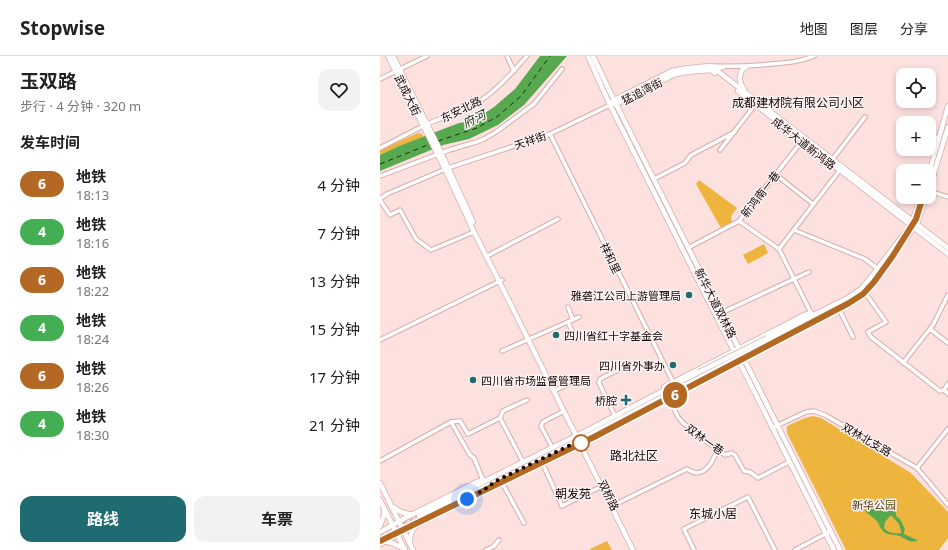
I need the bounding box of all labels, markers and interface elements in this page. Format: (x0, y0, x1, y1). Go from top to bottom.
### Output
text: Stopwise (20, 15, 105, 41)
text: 地图 (800, 19, 828, 38)
text: 图层 (850, 19, 878, 38)
text: 分享 (900, 19, 928, 38)
text: 玉双路 (20, 68, 77, 94)
map controls (896, 68, 936, 204)
button: locate (896, 68, 936, 108)
button: heart (318, 69, 360, 111)
street label: 武成大街 (392, 72, 424, 118)
street label: 猛追湾街 (619, 74, 665, 108)
street label: 东安北路 (438, 93, 484, 125)
district label: 成都建材院有限公司小区 (732, 94, 864, 111)
text: 步行 · 4 分钟 · 320 m (20, 97, 141, 115)
water label: 府河 (459, 105, 490, 132)
street label: 成华大道新鸿路 (769, 113, 839, 173)
button: + (896, 116, 936, 156)
street label: 天祥街 (512, 128, 548, 152)
text: 发车时间 (20, 132, 80, 152)
button: − (896, 164, 936, 204)
text: 地铁 (76, 166, 106, 186)
street label: 新鸿南一巷 (737, 168, 783, 220)
text: 6 (38, 174, 46, 193)
text: 4 分钟 (318, 175, 360, 195)
text: 18:13 (76, 186, 109, 204)
text: 地铁 (76, 214, 106, 234)
text: 4 (38, 222, 46, 241)
text: 7 分钟 (318, 223, 360, 243)
text: 18:16 (76, 234, 109, 252)
street label: 祥和里 (597, 240, 625, 276)
text: 地铁 (76, 262, 106, 282)
street label: 新华大道双林路 (692, 265, 740, 341)
text: 6 (38, 270, 46, 289)
text: 13 分钟 (309, 271, 360, 291)
text: 18:22 (76, 282, 109, 300)
place label: 雅砻江公司上游管理局 (571, 288, 681, 303)
marker: 雅砻江公司上游管理局 (684, 290, 694, 300)
text: 地铁 (76, 310, 106, 330)
text: 4 (38, 318, 46, 337)
text: 15 分钟 (309, 319, 360, 339)
place label: 四川省红十字基金会 (564, 328, 663, 343)
text: 18:24 (76, 330, 109, 348)
marker: 四川省红十字基金会 (551, 330, 561, 340)
text: 地铁 (76, 358, 106, 378)
place label: 四川省外事办 (599, 358, 665, 373)
marker: 四川省外事办 (668, 360, 678, 370)
text: 6 (38, 366, 46, 385)
text: 17 分钟 (309, 367, 360, 387)
place label: 四川省市场监督管理局 (481, 373, 591, 388)
marker: 四川省市场监督管理局 (468, 375, 478, 385)
text: 18:26 (76, 378, 109, 396)
line badge: 6 (662, 382, 688, 408)
text: 6 (671, 385, 679, 404)
place label: 桥腔 (595, 393, 617, 408)
marker: 桥腔 (620, 394, 632, 406)
text: 地铁 (76, 406, 106, 426)
text: 4 (38, 414, 46, 433)
text: 21 分钟 (309, 415, 360, 435)
street label: 双林北支路 (839, 419, 895, 459)
street label: 双林一巷 (683, 420, 727, 458)
text: 18:30 (76, 426, 109, 444)
unlabelled marker (572, 434, 590, 452)
district label: 路北社区 (610, 447, 658, 464)
street label: 双桥路 (595, 477, 623, 513)
district label: 朝发苑 (555, 485, 591, 502)
your location (457, 489, 477, 509)
button: 路线 (20, 496, 186, 542)
button: 车票 (194, 496, 360, 542)
park label: 新华公园 (852, 497, 896, 512)
district label: 东城小居 (689, 505, 737, 522)

